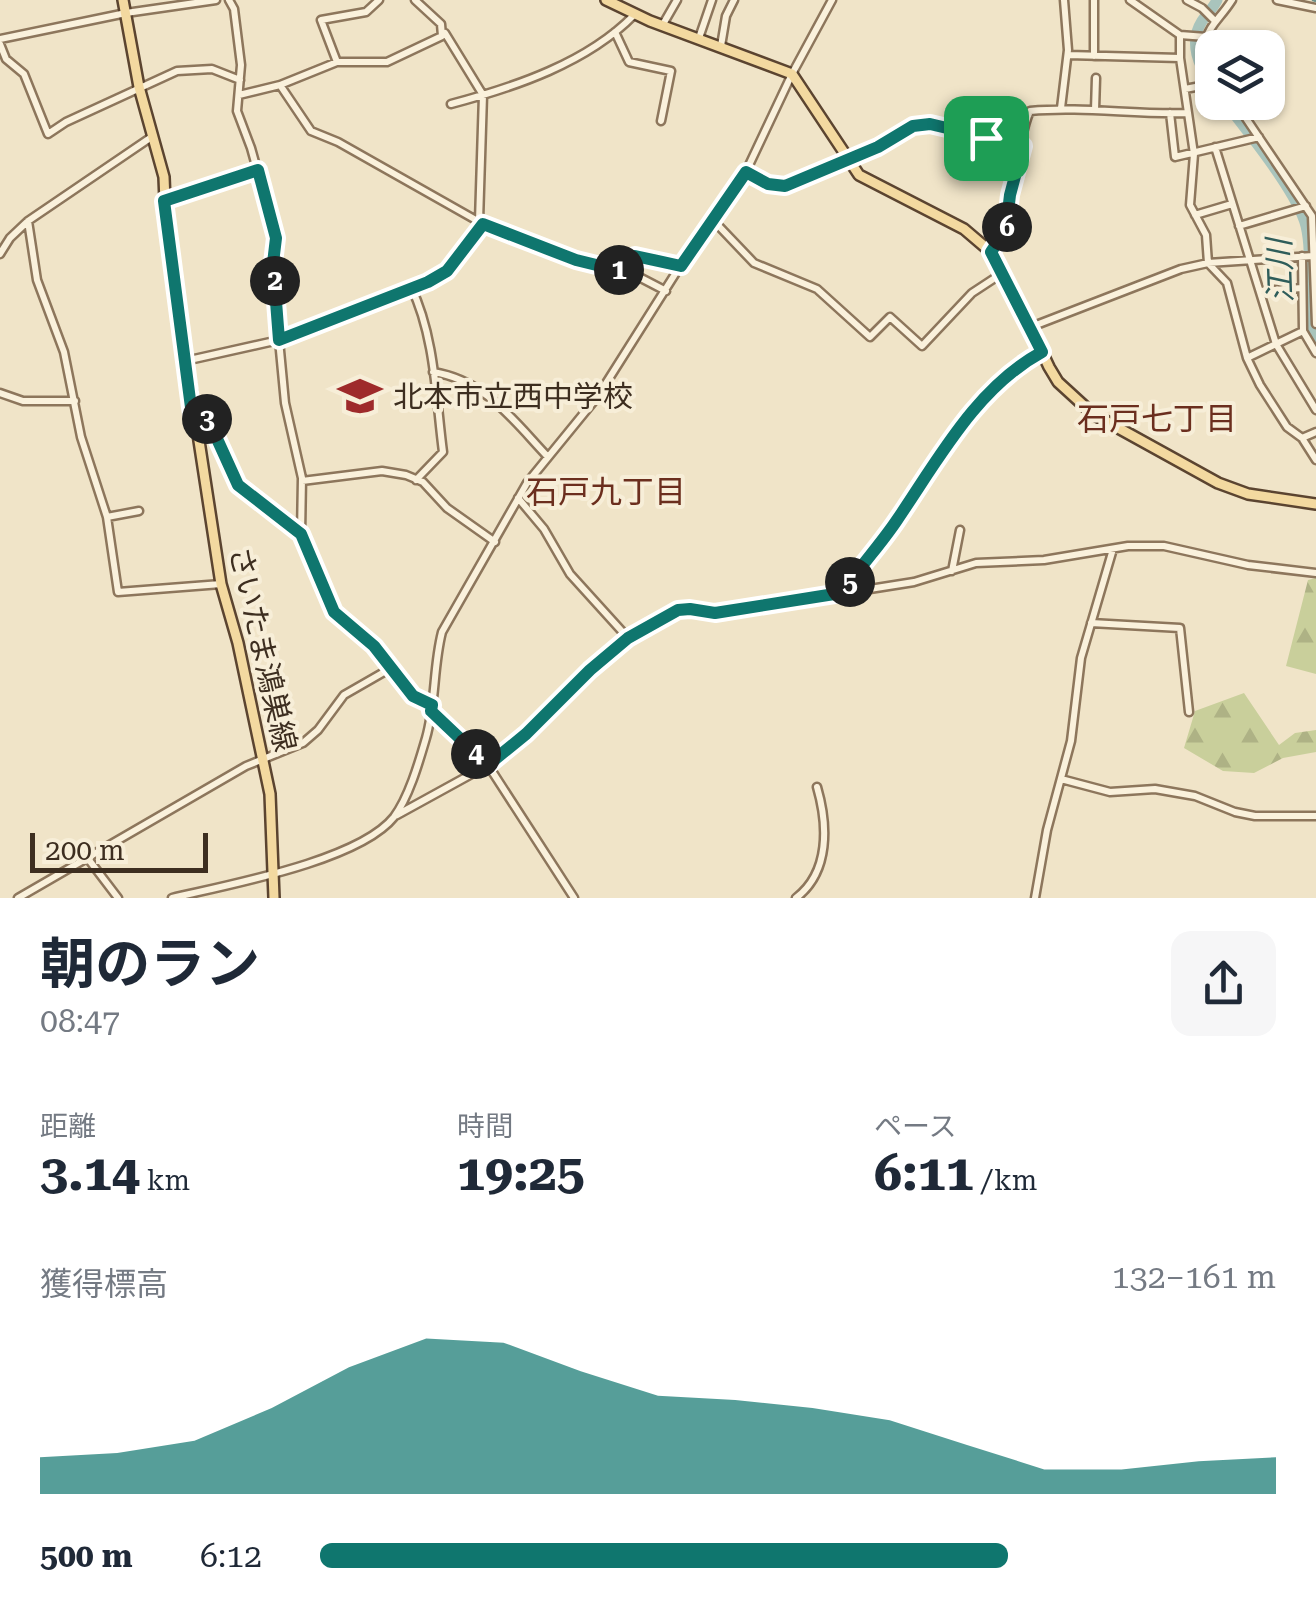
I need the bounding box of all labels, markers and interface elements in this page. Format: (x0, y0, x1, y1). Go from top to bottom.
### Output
map controls (1195, 30, 1285, 120)
button: layers (1195, 30, 1285, 120)
pin (944, 96, 1029, 181)
icon: arrive (959, 111, 1014, 166)
pin: 6 (982, 202, 1032, 252)
text: 6 (999, 210, 1015, 243)
water label: 江川 (1260, 235, 1300, 304)
pin: 1 (594, 245, 644, 295)
text: 1 (611, 253, 627, 286)
pin: 2 (250, 256, 300, 306)
text: 2 (267, 264, 283, 297)
school or university icon: 北本市立西中学校 (336, 372, 384, 420)
place label: 北本市立西中学校 (393, 379, 633, 414)
pin: 3 (182, 394, 232, 444)
district label: 石戸七丁目 (1077, 400, 1237, 438)
text: 3 (199, 402, 215, 435)
district label: 石戸九丁目 (526, 473, 686, 511)
street label: さいたま鴻巣線 (222, 543, 304, 755)
pin: 5 (825, 557, 875, 607)
text: 5 (842, 565, 858, 598)
pin: 4 (451, 729, 501, 779)
text: 4 (468, 737, 484, 770)
scale bar (30, 828, 208, 873)
text: 200 m (45, 834, 125, 867)
button: share (1171, 931, 1276, 1036)
text: 朝のラン (40, 932, 260, 996)
text: 08:47 (40, 1002, 120, 1040)
text: 距離 (40, 1110, 96, 1143)
text: 時間 (457, 1110, 513, 1143)
text: ペース (874, 1110, 957, 1143)
text: 3.14 (40, 1144, 140, 1202)
text: 19:25 (457, 1144, 585, 1202)
text: 6:11 (874, 1144, 974, 1202)
text: km (140, 1164, 190, 1197)
text: /km (974, 1164, 1037, 1197)
text: 132–161 m (1112, 1258, 1276, 1296)
text: 獲得標高 (40, 1265, 168, 1303)
text: 500 m (40, 1537, 133, 1575)
text: 6:12 (200, 1537, 262, 1575)

